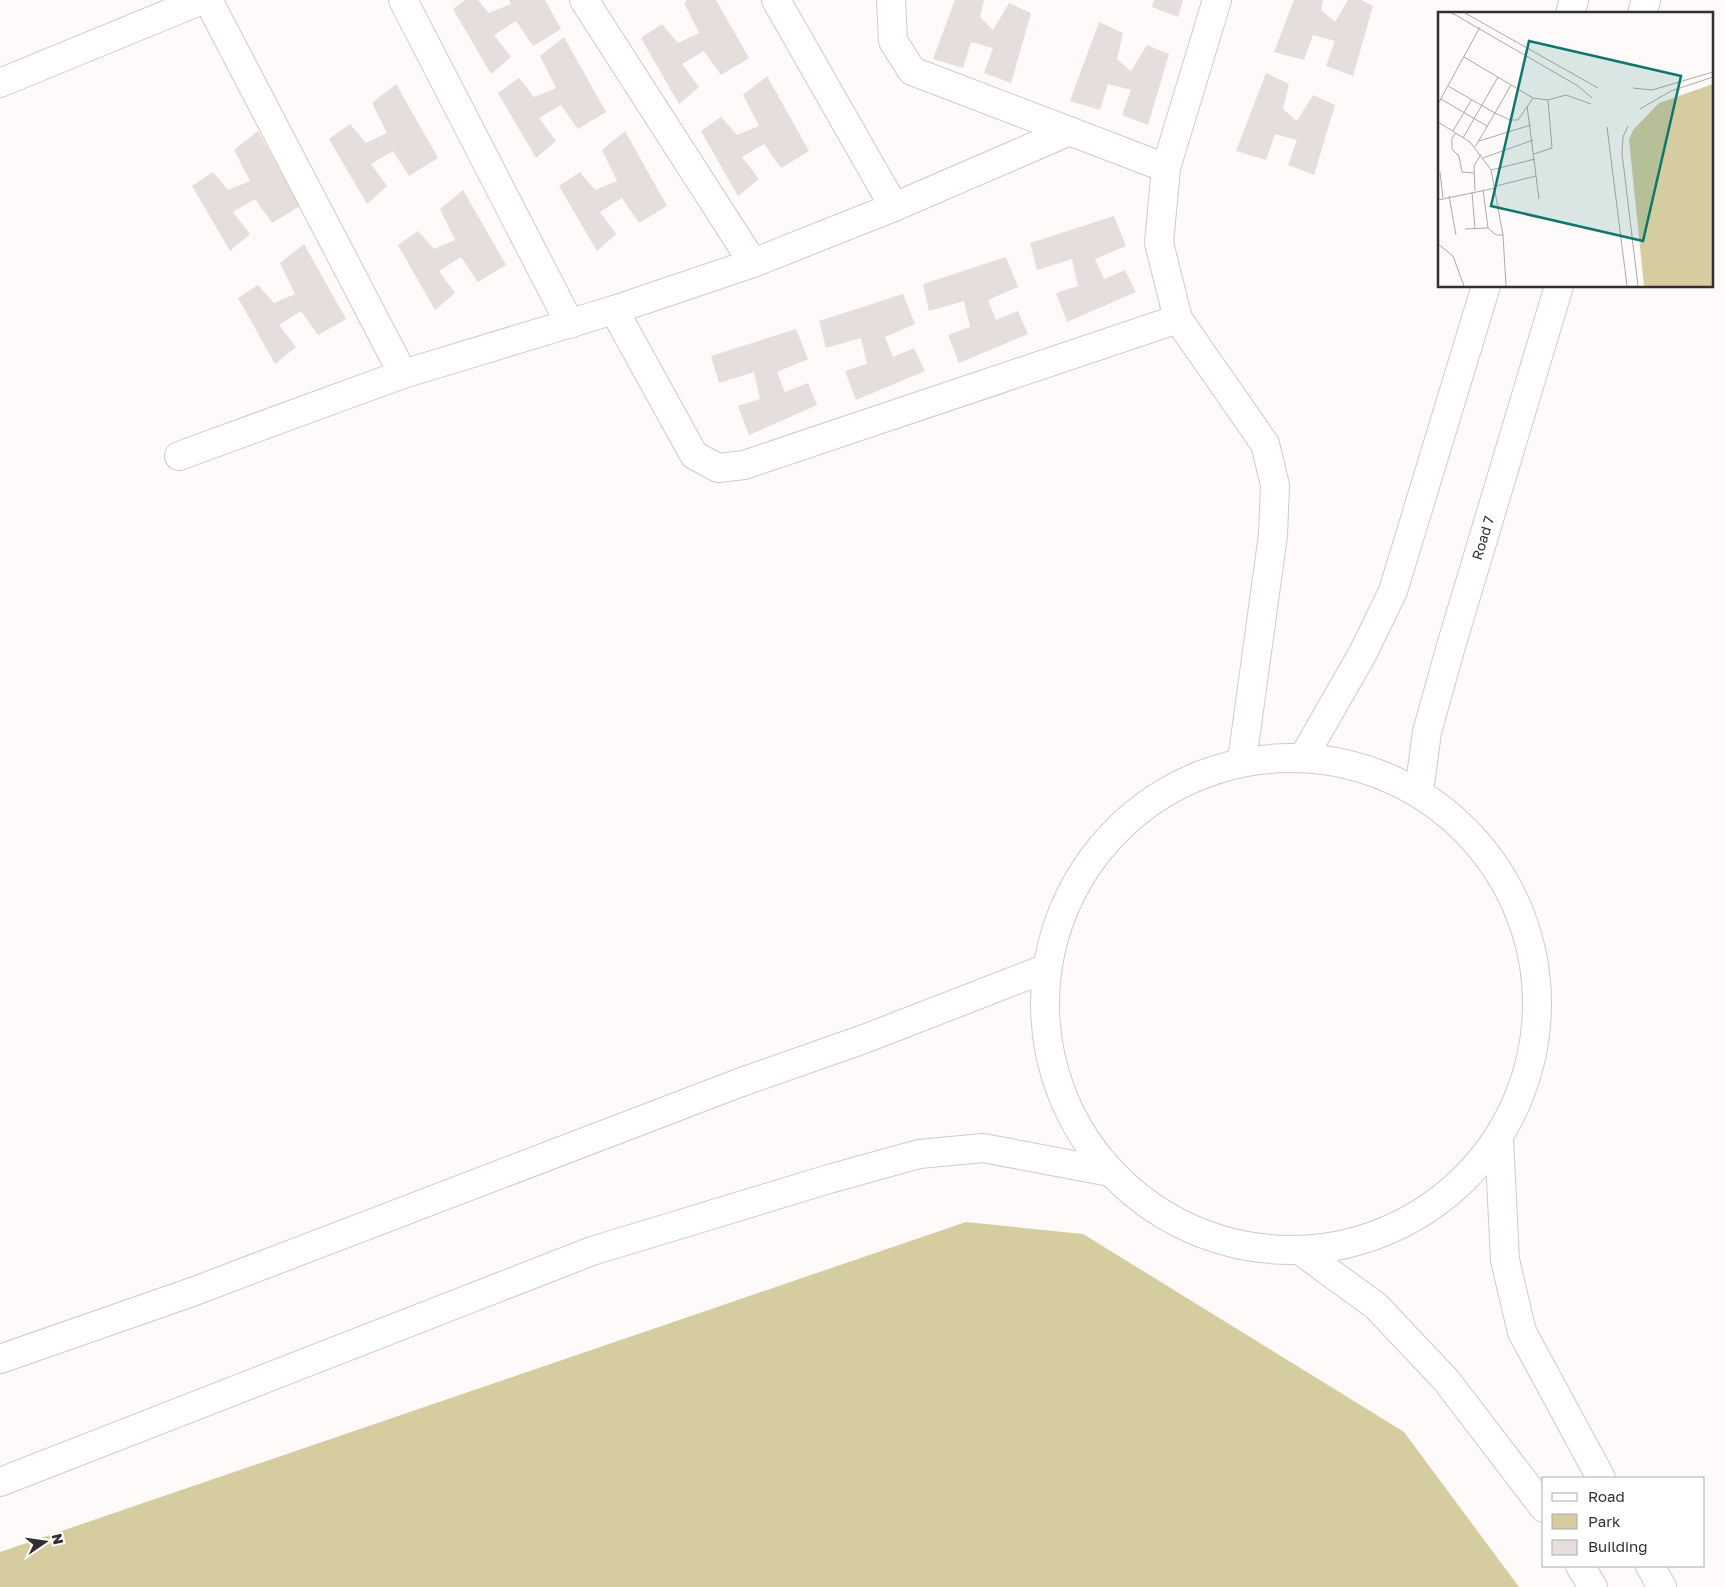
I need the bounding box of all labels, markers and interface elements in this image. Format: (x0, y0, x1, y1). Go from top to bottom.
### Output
inset map (1438, 12, 1712, 288)
street label: Road 7 (1468, 514, 1497, 562)
legend (1542, 1477, 1705, 1567)
text: Road (1588, 1487, 1625, 1505)
text: Park (1588, 1512, 1621, 1530)
north arrow (20, 1517, 70, 1567)
text: N (49, 1532, 68, 1546)
text: Building (1588, 1537, 1648, 1555)

